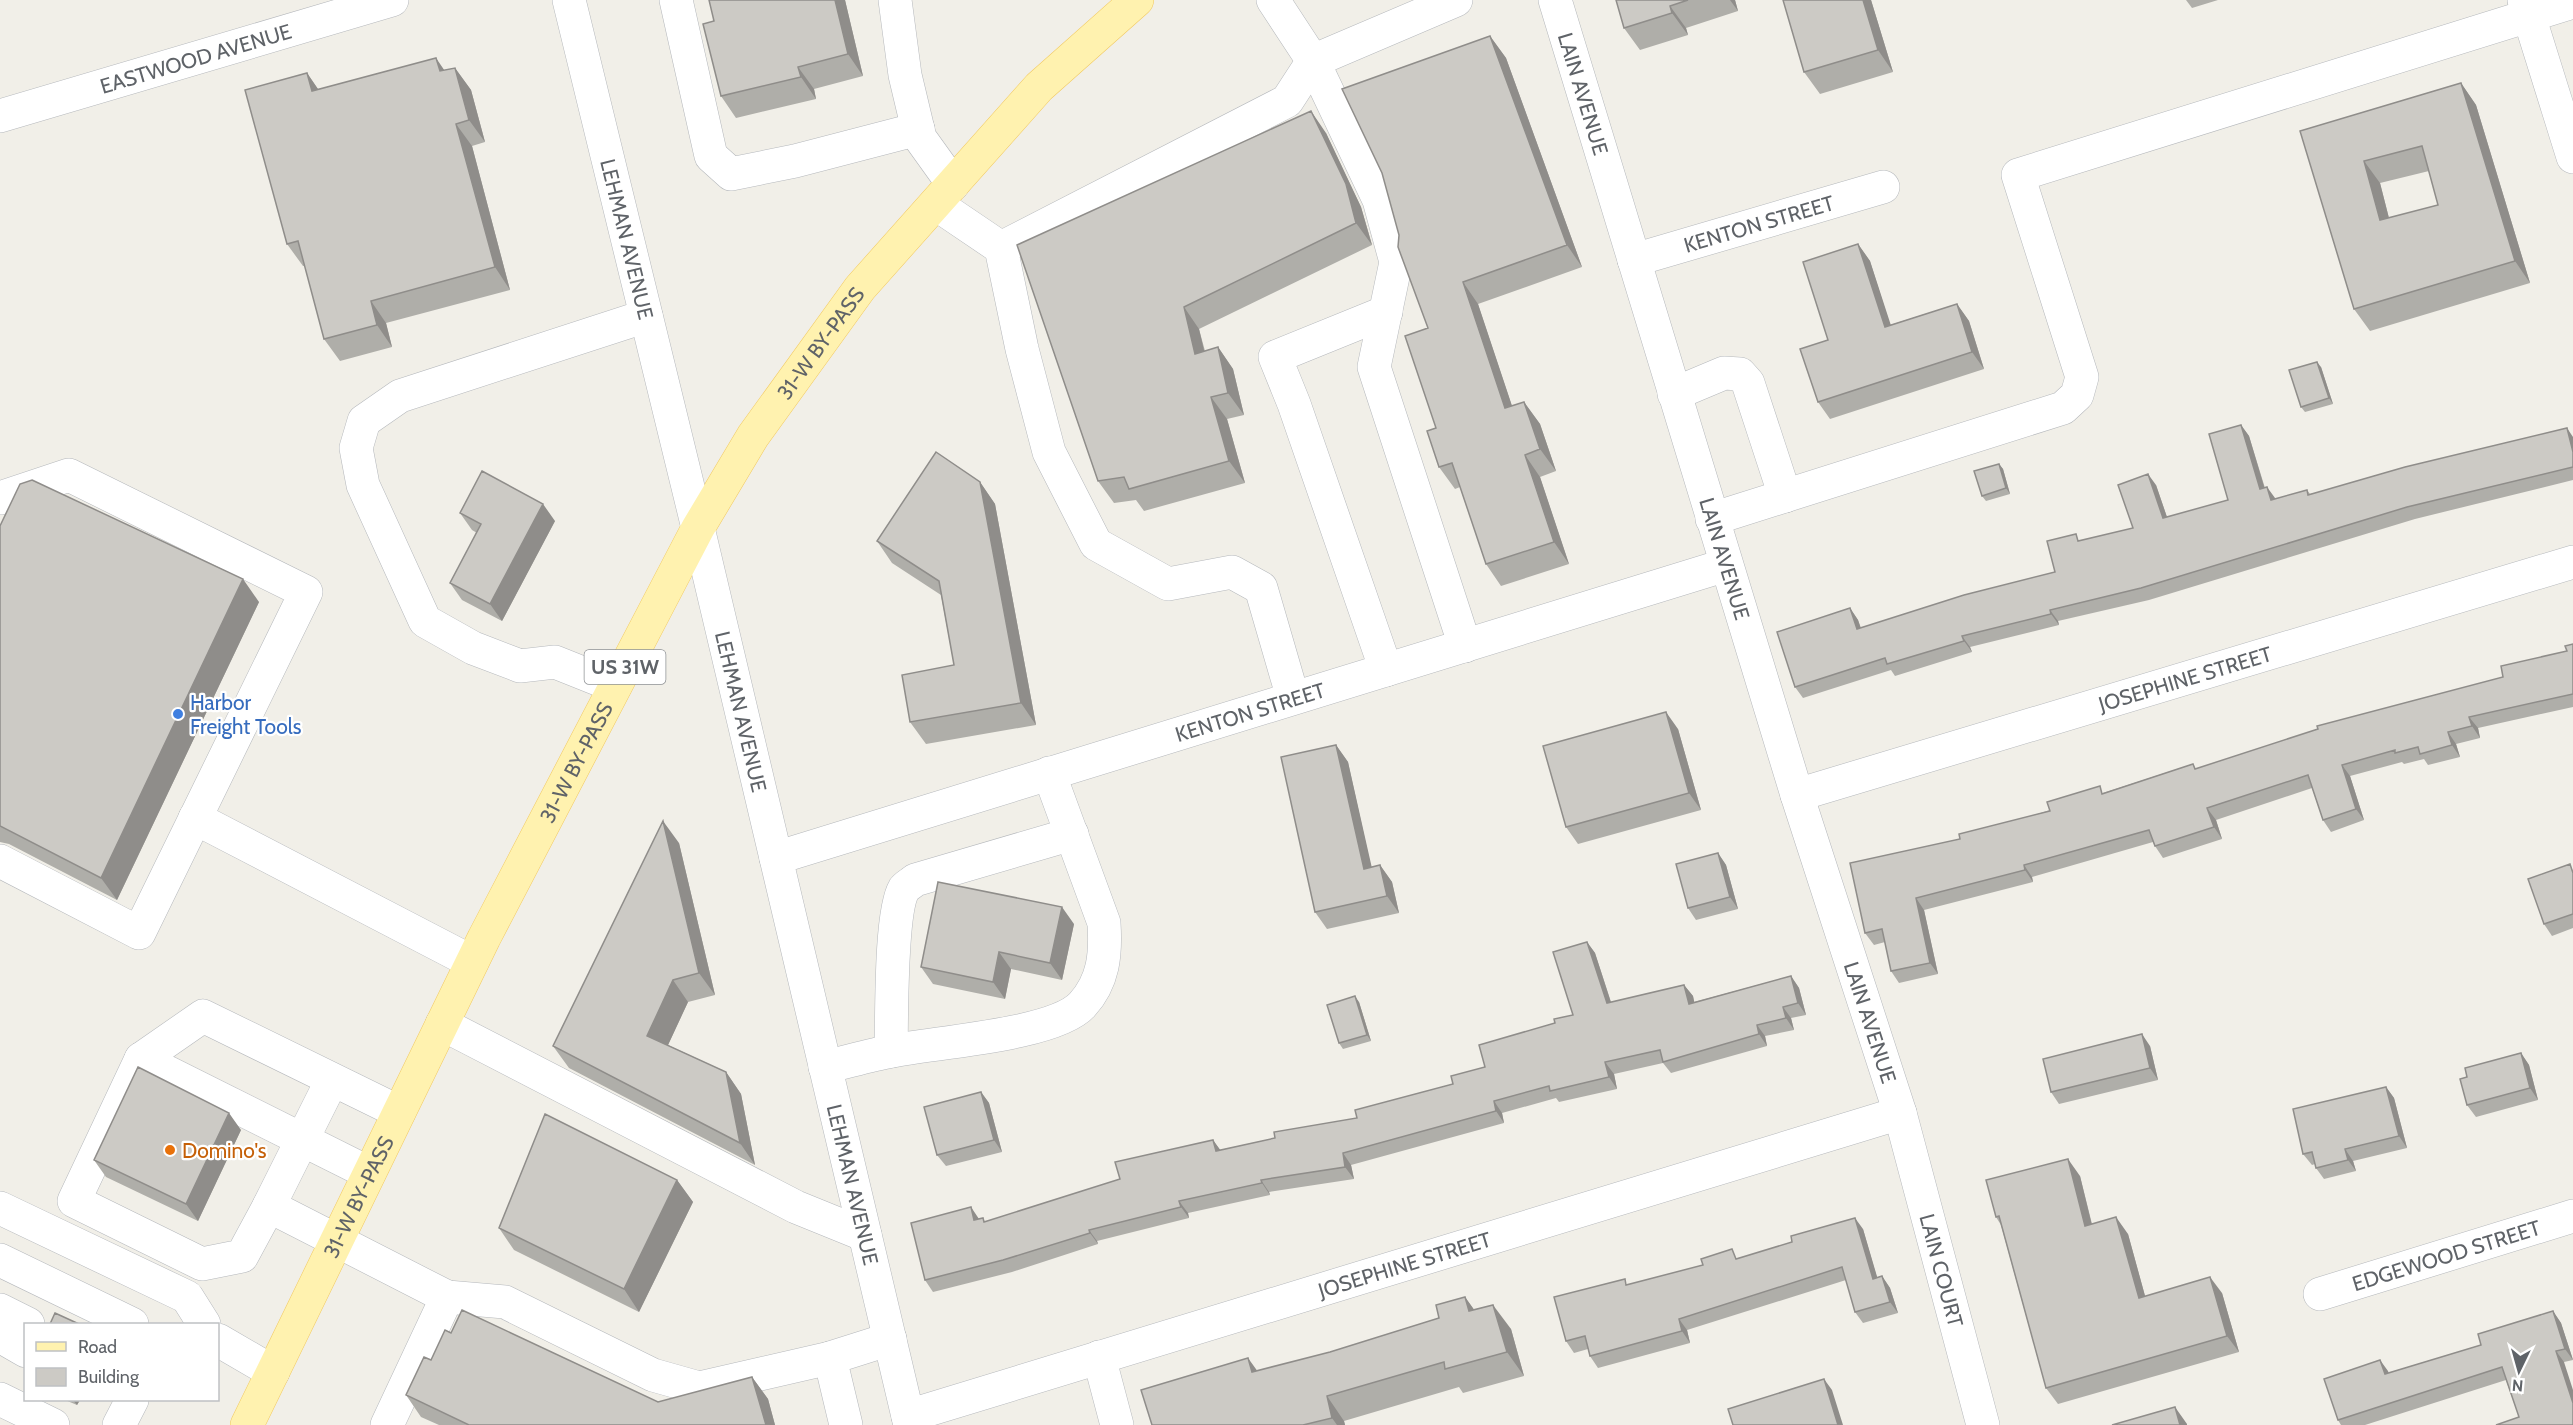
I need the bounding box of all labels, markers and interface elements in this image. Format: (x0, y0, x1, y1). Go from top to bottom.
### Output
street label: EASTWOOD AVENUE (97, 18, 294, 98)
street label: LAIN AVENUE (1553, 30, 1614, 158)
street label: LEHMAN AVENUE (596, 156, 659, 322)
street label: KENTON STREET (1681, 190, 1837, 257)
street label: 31-W BY-PASS (771, 282, 869, 404)
street label: LAIN AVENUE (1695, 495, 1755, 623)
street label: LEHMAN AVENUE (710, 629, 772, 794)
street label: JOSEPHINE STREET (2094, 641, 2274, 717)
road number: US 31W (584, 650, 666, 684)
street label: KENTON STREET (1172, 677, 1328, 747)
place label: Harbor Freight Tools (190, 690, 302, 739)
street label: 31-W BY-PASS (534, 698, 617, 827)
marker: Harbor Freight Tools (171, 707, 185, 721)
street label: LAIN AVENUE (1839, 958, 1902, 1086)
street label: LEHMAN AVENUE (822, 1101, 884, 1267)
street label: 31-W BY-PASS (318, 1132, 398, 1262)
place label: Domino's (182, 1138, 267, 1163)
marker: Domino's (163, 1143, 177, 1157)
street label: LAIN COURT (1915, 1211, 1969, 1330)
street label: EDGEWOOD STREET (2349, 1214, 2543, 1296)
street label: JOSEPHINE STREET (1314, 1226, 1494, 1303)
legend (24, 1323, 219, 1401)
text: Road (78, 1336, 117, 1358)
north arrow (2489, 1341, 2549, 1401)
text: Building (78, 1366, 140, 1388)
text: N (2511, 1375, 2524, 1395)

